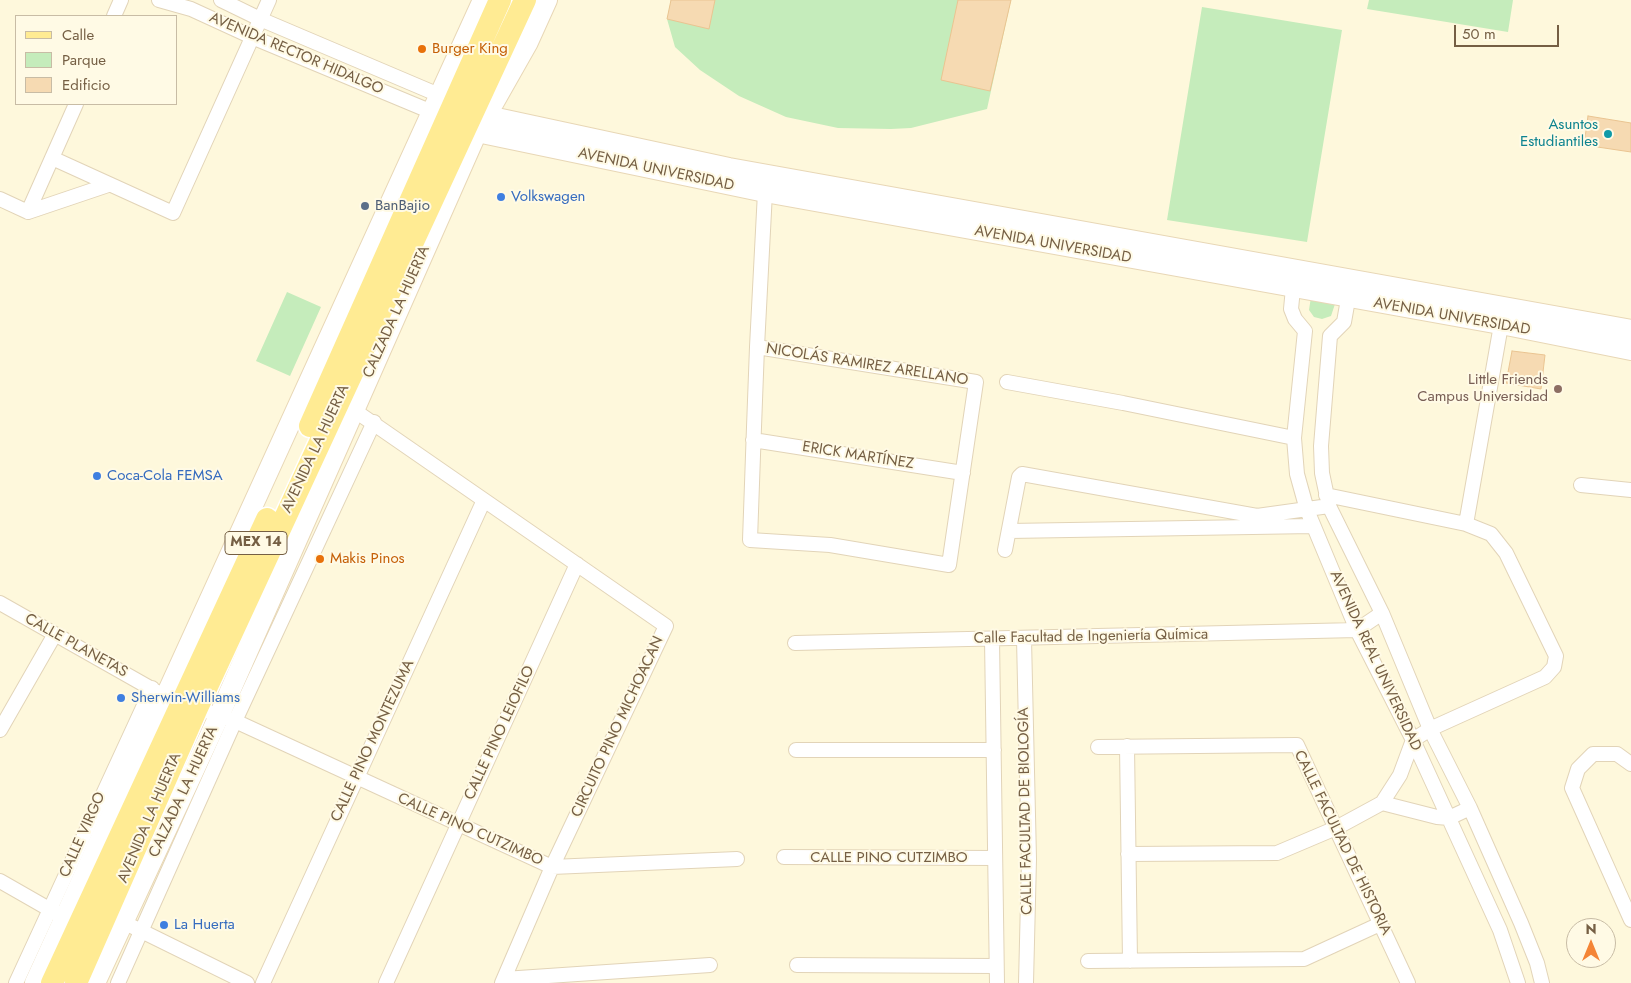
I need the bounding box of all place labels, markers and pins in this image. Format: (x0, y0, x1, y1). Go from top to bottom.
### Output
place label: Burger King (432, 40, 508, 58)
marker: Burger King (416, 43, 428, 55)
place label: Asuntos Estudiantiles (1520, 116, 1598, 151)
marker: Asuntos Estudiantiles (1602, 128, 1614, 140)
place label: Volkswagen (511, 188, 585, 206)
marker: Volkswagen (495, 191, 507, 203)
place label: BanBajio (375, 197, 430, 215)
marker: BanBajio (359, 200, 371, 212)
place label: Little Friends Campus Universidad (1417, 371, 1548, 406)
marker: Little Friends Campus Universidad (1552, 383, 1564, 395)
place label: Coca-Cola FEMSA (107, 467, 223, 485)
marker: Coca-Cola FEMSA (91, 470, 103, 482)
place label: Makis Pinos (330, 550, 405, 568)
marker: Makis Pinos (314, 553, 326, 565)
place label: Sherwin-Williams (131, 689, 240, 707)
marker: Sherwin-Williams (115, 692, 127, 704)
place label: La Huerta (174, 916, 235, 934)
marker: La Huerta (158, 919, 170, 931)

